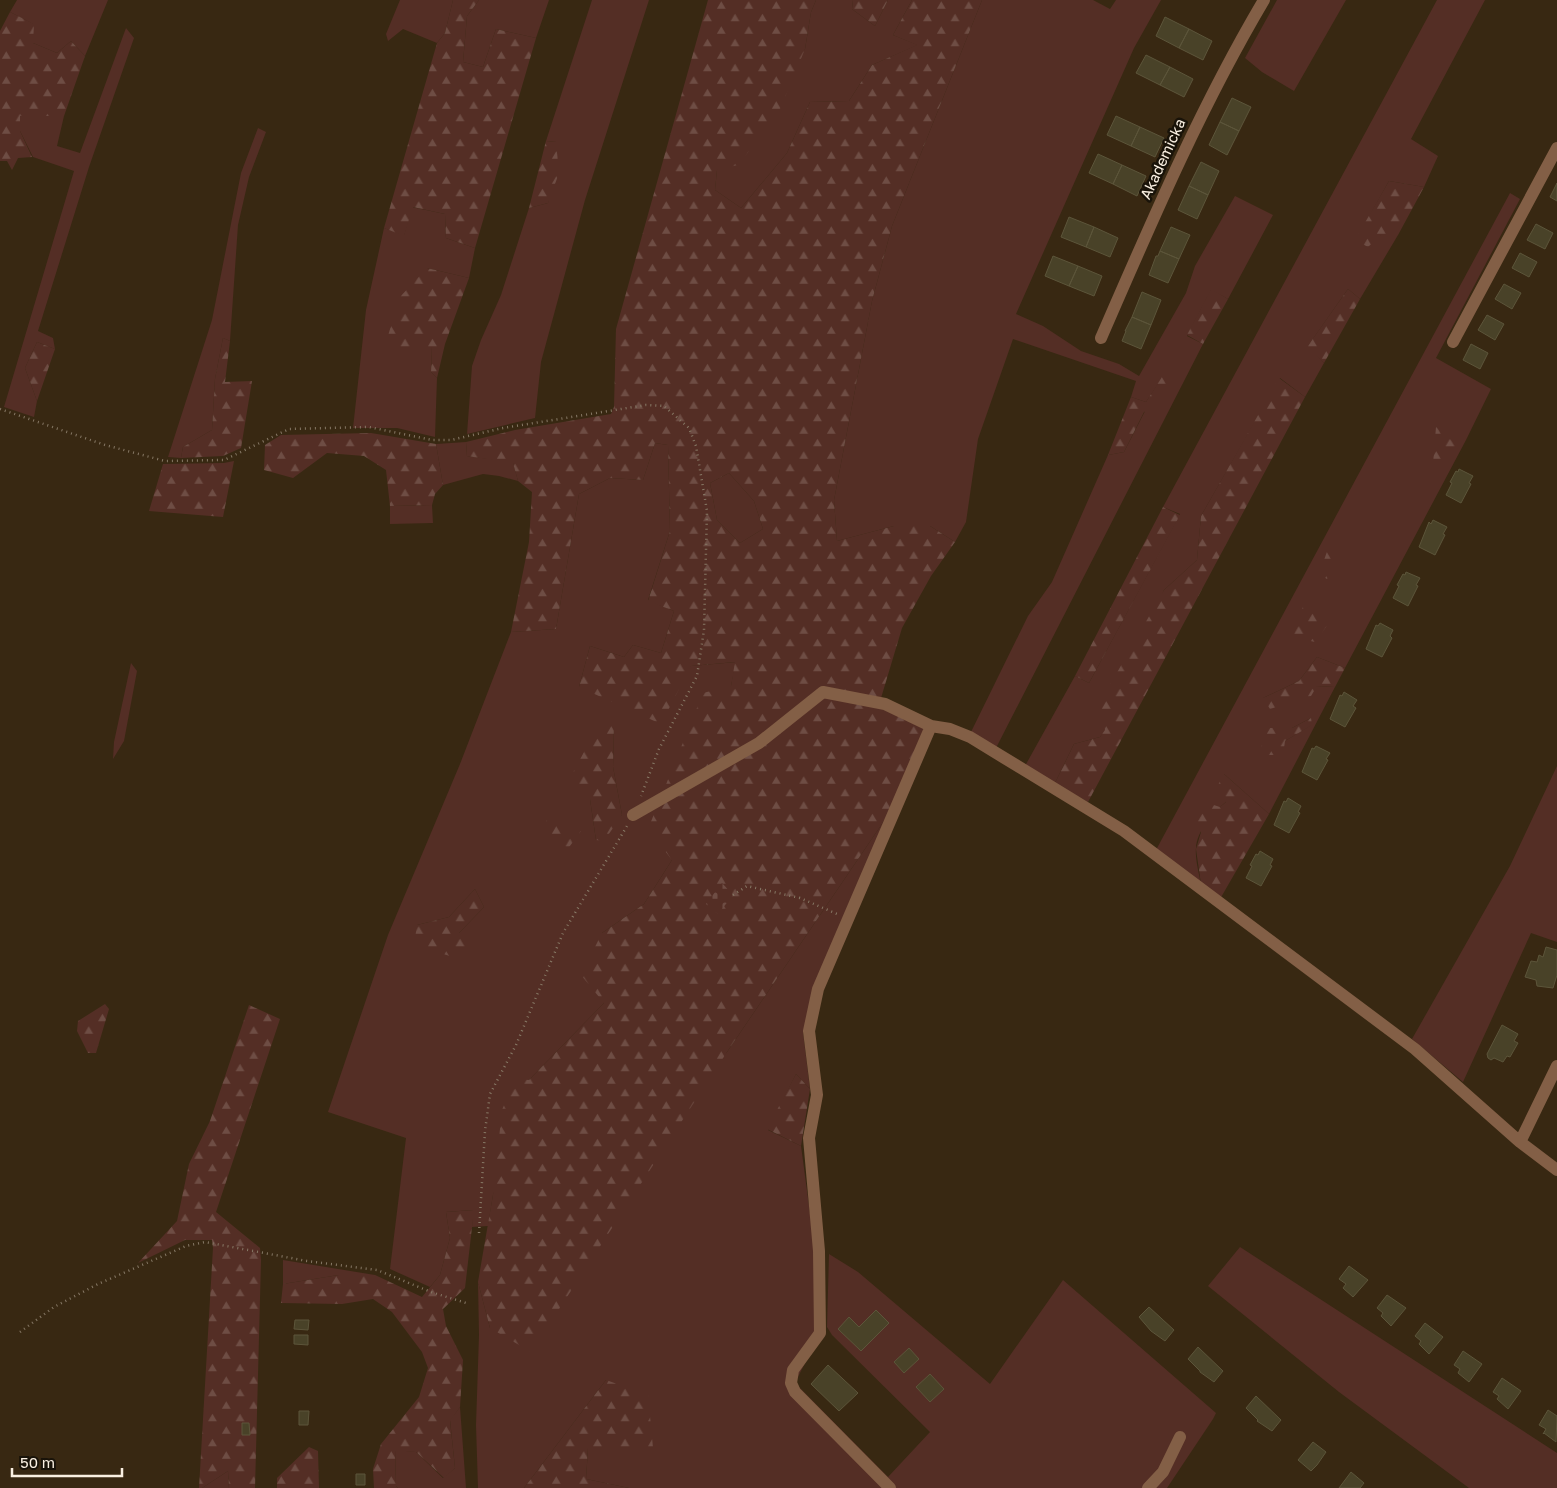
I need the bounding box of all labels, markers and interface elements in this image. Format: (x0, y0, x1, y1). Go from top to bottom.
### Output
street label: Akademicka (1136, 115, 1189, 202)
scale bar (12, 1446, 122, 1478)
text: 50 m (20, 1453, 55, 1471)

